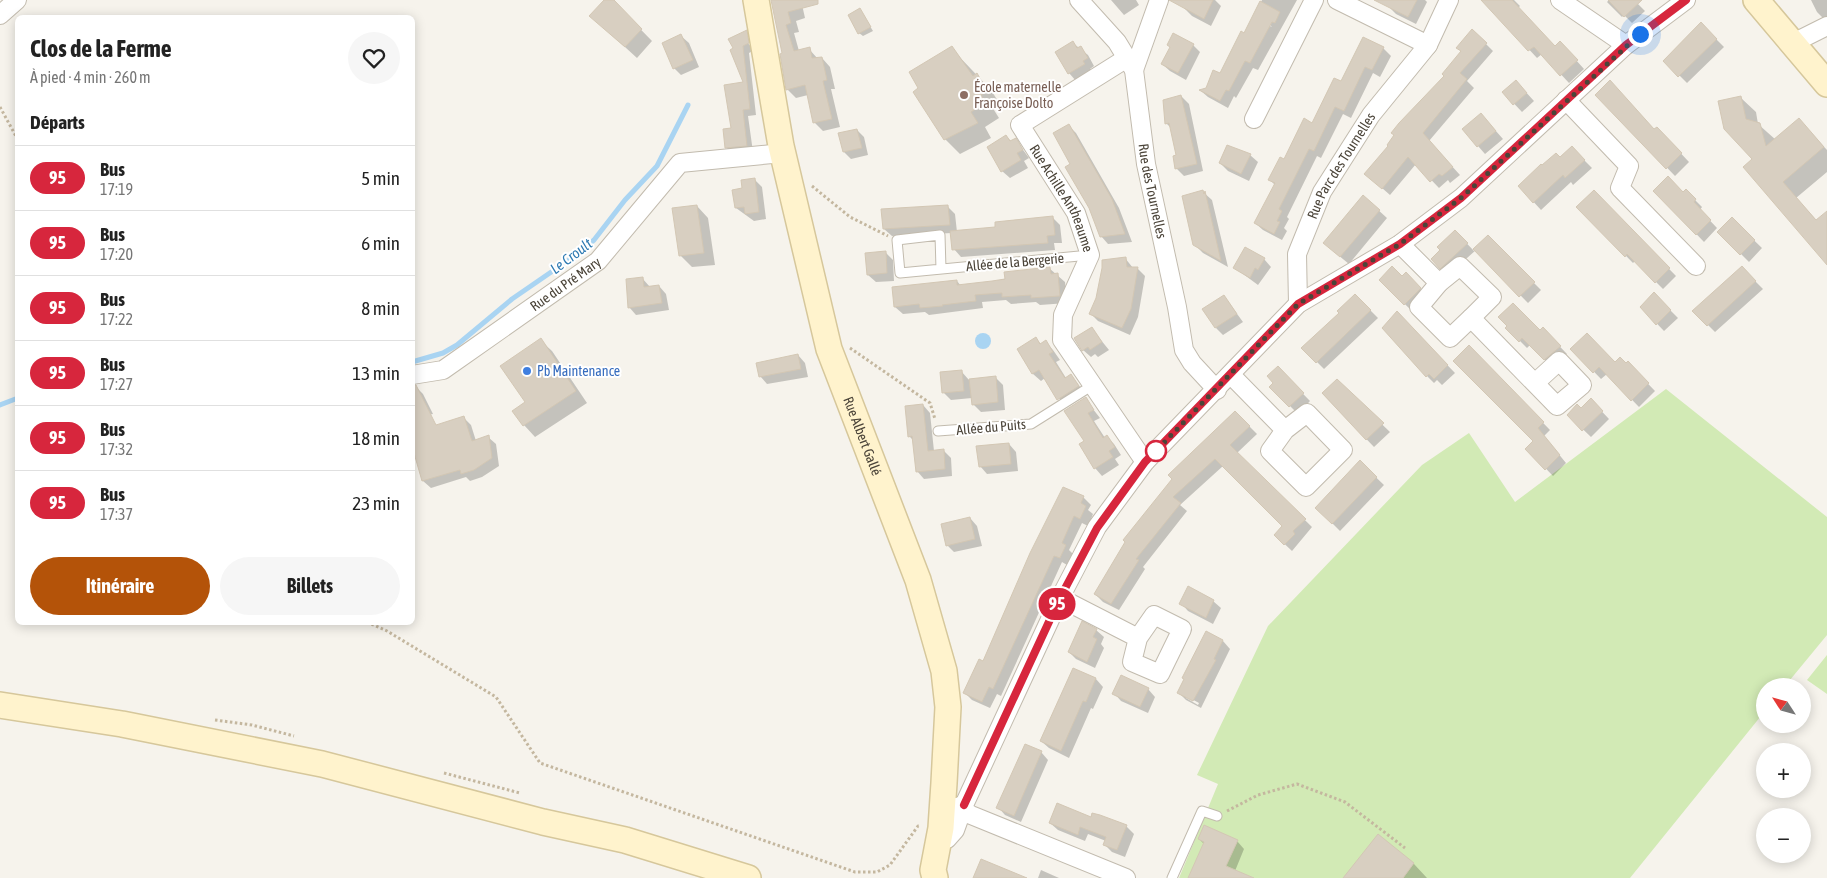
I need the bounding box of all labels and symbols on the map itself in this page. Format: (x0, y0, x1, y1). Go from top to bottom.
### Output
your location (1628, 22, 1653, 47)
place label: École maternelle Françoise Dolto (974, 79, 1061, 111)
marker: École maternelle Françoise Dolto (958, 89, 970, 101)
street label: Rue Parc des Tournelles (1304, 110, 1378, 221)
street label: Rue Achille Antheaume (1026, 141, 1096, 254)
street label: Rue des Tournelles (1135, 143, 1170, 240)
water label: Le Croult (547, 234, 596, 277)
street label: Allée de la Bergerie (965, 250, 1065, 274)
street label: Rue du Pré Mary (527, 254, 604, 314)
place label: Pb Maintenance (537, 363, 620, 379)
marker: Pb Maintenance (521, 365, 533, 377)
street label: Rue Albert Gallé (840, 394, 885, 478)
street label: Allée du Puits (956, 416, 1027, 438)
unlabelled marker (1145, 440, 1167, 462)
line badge: 95 (1034, 588, 1080, 620)
north arrow (1756, 678, 1811, 732)

